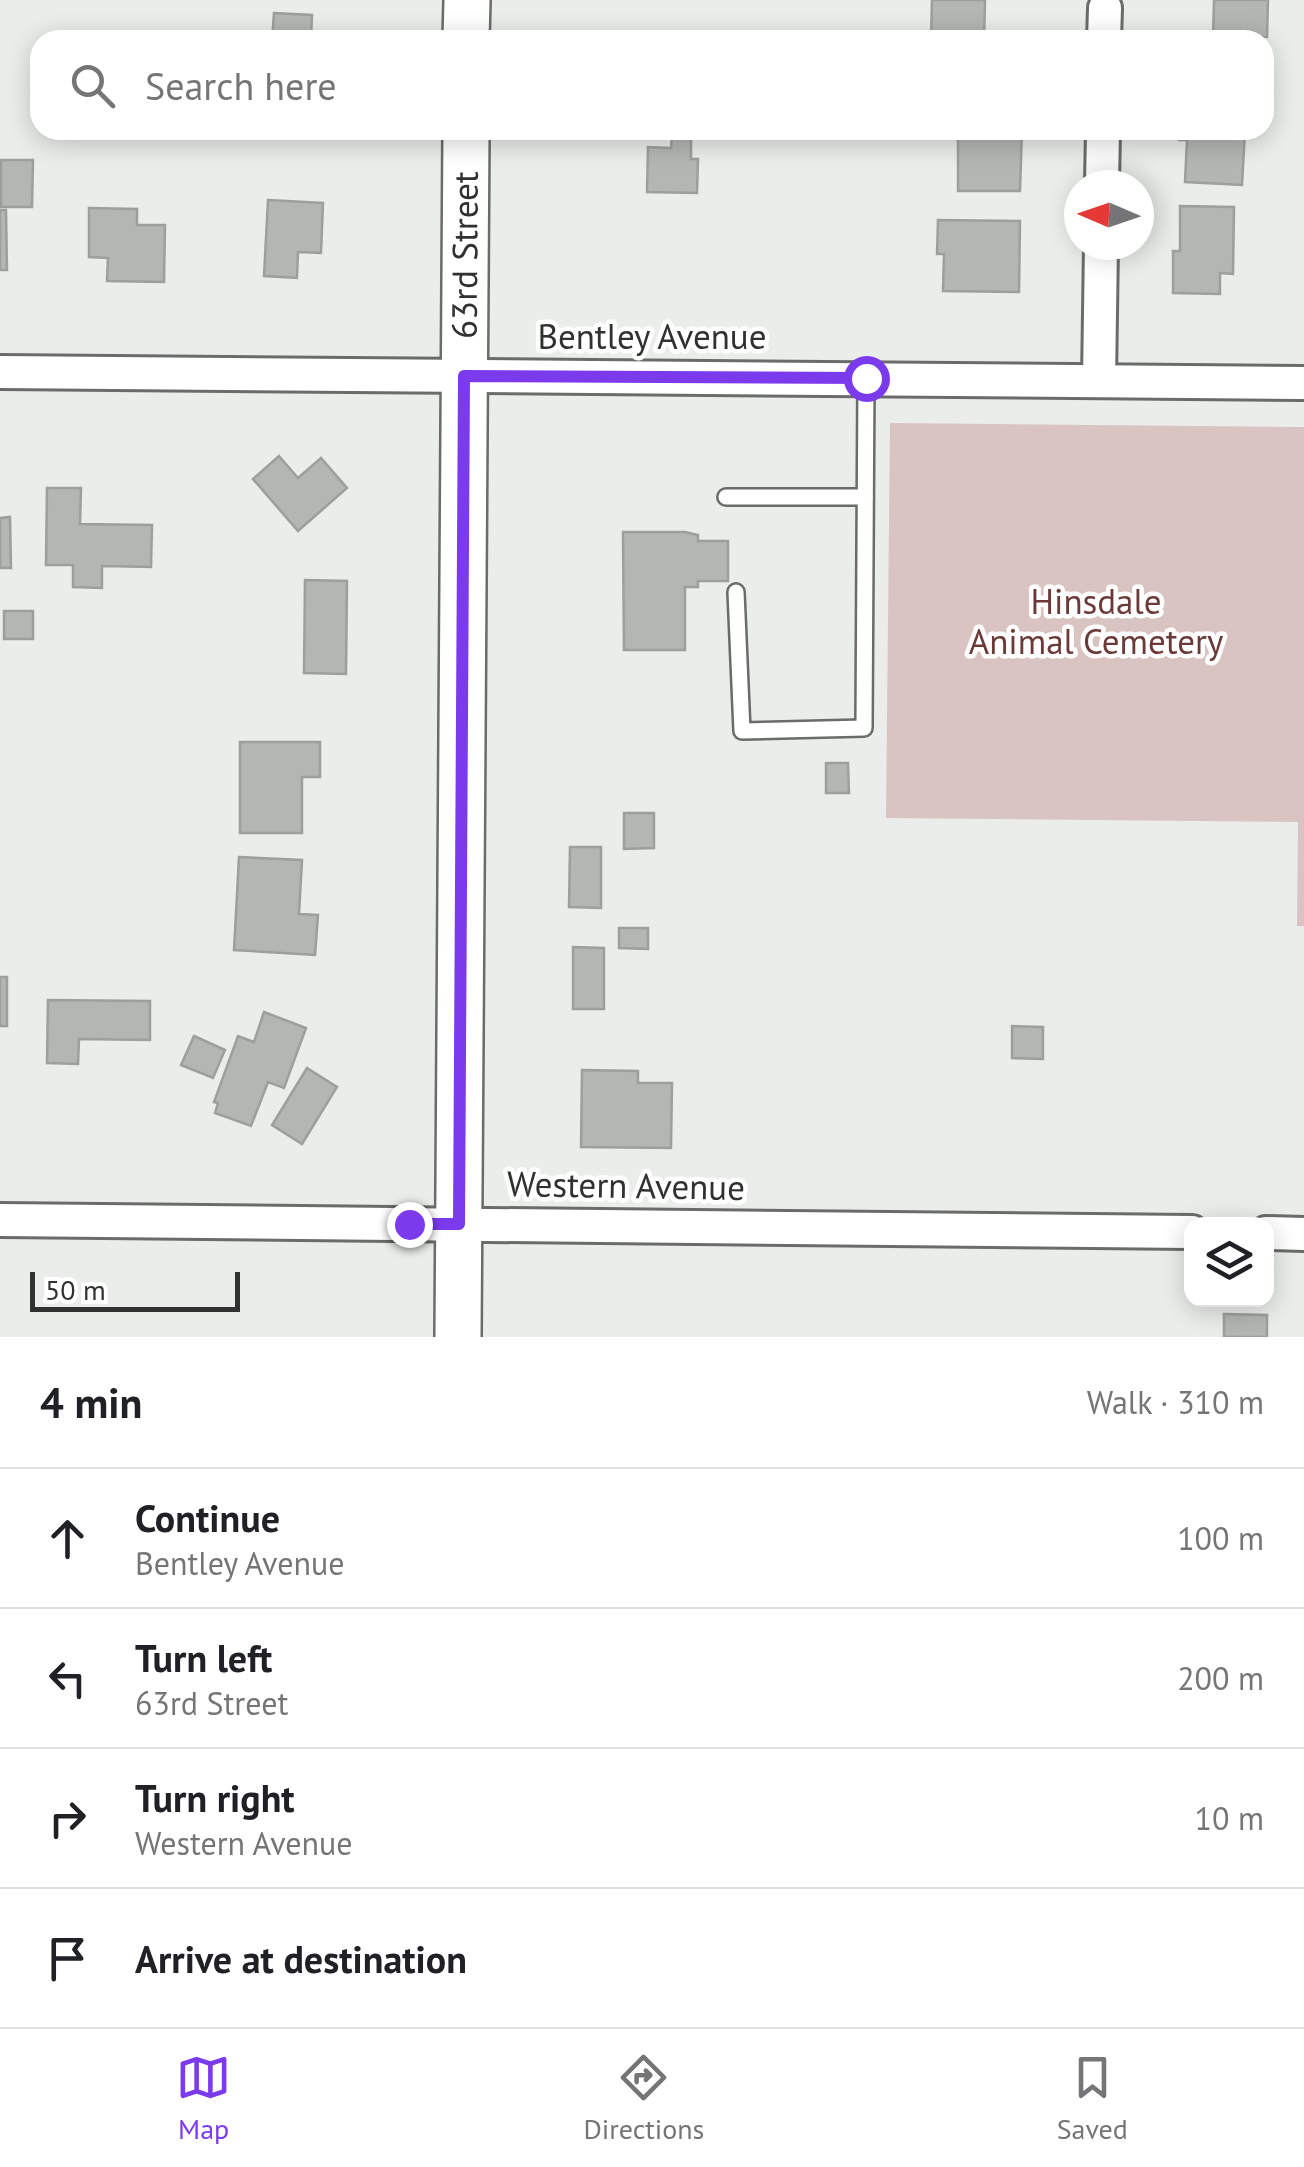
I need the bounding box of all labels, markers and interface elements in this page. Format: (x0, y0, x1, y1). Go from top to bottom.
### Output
search box (30, 30, 1274, 140)
icon: search (65, 58, 120, 113)
text: Search here (145, 61, 337, 110)
north arrow (1064, 170, 1154, 260)
street label: 63rd Street (441, 171, 488, 339)
street label: Bentley Avenue (537, 313, 767, 359)
route start (844, 356, 890, 402)
park label: Hinsdale Animal Cemetery (969, 578, 1223, 664)
street label: Western Avenue (507, 1160, 745, 1210)
route end (387, 1202, 433, 1248)
map controls (1184, 1217, 1274, 1307)
button: layers (1184, 1217, 1274, 1307)
scale bar (30, 1267, 240, 1312)
text: 50 m (45, 1271, 106, 1308)
text: 4 min (40, 1375, 142, 1430)
text: Walk · 310 m (1087, 1381, 1264, 1423)
text: Continue (135, 1493, 280, 1542)
icon: ahead (40, 1511, 95, 1566)
text: 100 m (1177, 1517, 1264, 1559)
text: Bentley Avenue (135, 1542, 344, 1584)
text: Turn left (135, 1633, 272, 1682)
icon: left (40, 1651, 95, 1706)
text: 200 m (1177, 1657, 1264, 1699)
text: 63rd Street (135, 1682, 288, 1724)
text: Turn right (135, 1773, 295, 1822)
icon: right (40, 1791, 95, 1846)
text: 10 m (1195, 1797, 1264, 1839)
text: Western Avenue (135, 1822, 352, 1864)
icon: arrive (40, 1931, 95, 1986)
text: Arrive at destination (135, 1934, 467, 1983)
tab: Map (176, 2050, 231, 2147)
tab: Directions (583, 2050, 704, 2147)
tab: Saved (1057, 2050, 1128, 2147)

